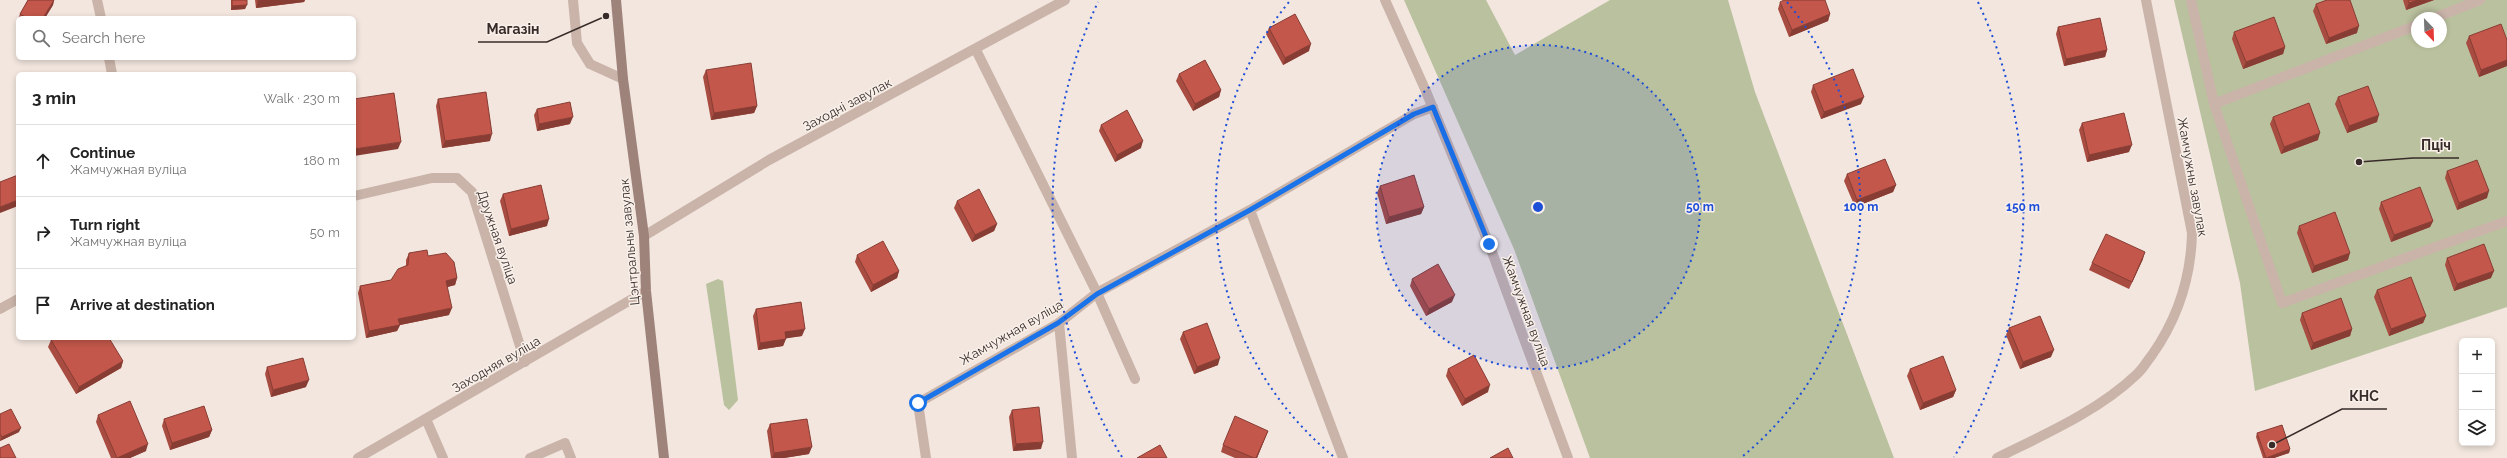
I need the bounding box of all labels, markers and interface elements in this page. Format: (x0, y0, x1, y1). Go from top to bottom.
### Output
north arrow (2411, 12, 2447, 48)
search box (16, 16, 356, 60)
callout: Магазін (478, 16, 547, 42)
text: Магазін (487, 21, 540, 37)
icon: search (30, 27, 52, 49)
text: Search here (62, 29, 145, 47)
street label: Заходні завулак (800, 75, 894, 134)
text: 3 min (32, 88, 76, 108)
text: Walk · 230 m (264, 91, 340, 106)
street label: Жамчужны завулак (2175, 116, 2210, 238)
callout: Пціч (2413, 132, 2459, 158)
text: Пціч (2421, 137, 2451, 153)
text: Continue (70, 144, 135, 162)
icon: ahead (32, 150, 54, 172)
text: 180 m (304, 153, 340, 168)
text: Жамчужная вуліца (70, 162, 187, 177)
street label: Цэнтральны завулак (616, 178, 643, 306)
street label: Дружная вуліца (474, 188, 521, 286)
centre of rings (1531, 200, 1545, 214)
text: 50 m (1686, 200, 1714, 214)
text: 100 m (1844, 200, 1878, 214)
text: 150 m (2006, 200, 2040, 214)
text: Turn right (70, 216, 140, 234)
icon: right (32, 222, 54, 244)
text: 50 m (310, 225, 340, 240)
text: Жамчужная вуліца (70, 234, 187, 249)
route end (1480, 235, 1498, 253)
street label: Жамчужная вуліца (1500, 254, 1554, 369)
icon: arrive (32, 294, 54, 316)
text: Arrive at destination (70, 296, 215, 314)
street label: Жамчужная вуліца (957, 297, 1065, 368)
street label: Заходняя вуліца (450, 333, 543, 396)
map controls (2459, 338, 2495, 446)
button: + (2459, 338, 2495, 374)
button: − (2459, 374, 2495, 410)
callout: КНС (2342, 383, 2387, 409)
text: КНС (2349, 388, 2379, 404)
route start (909, 394, 927, 412)
button: layers (2459, 410, 2495, 446)

